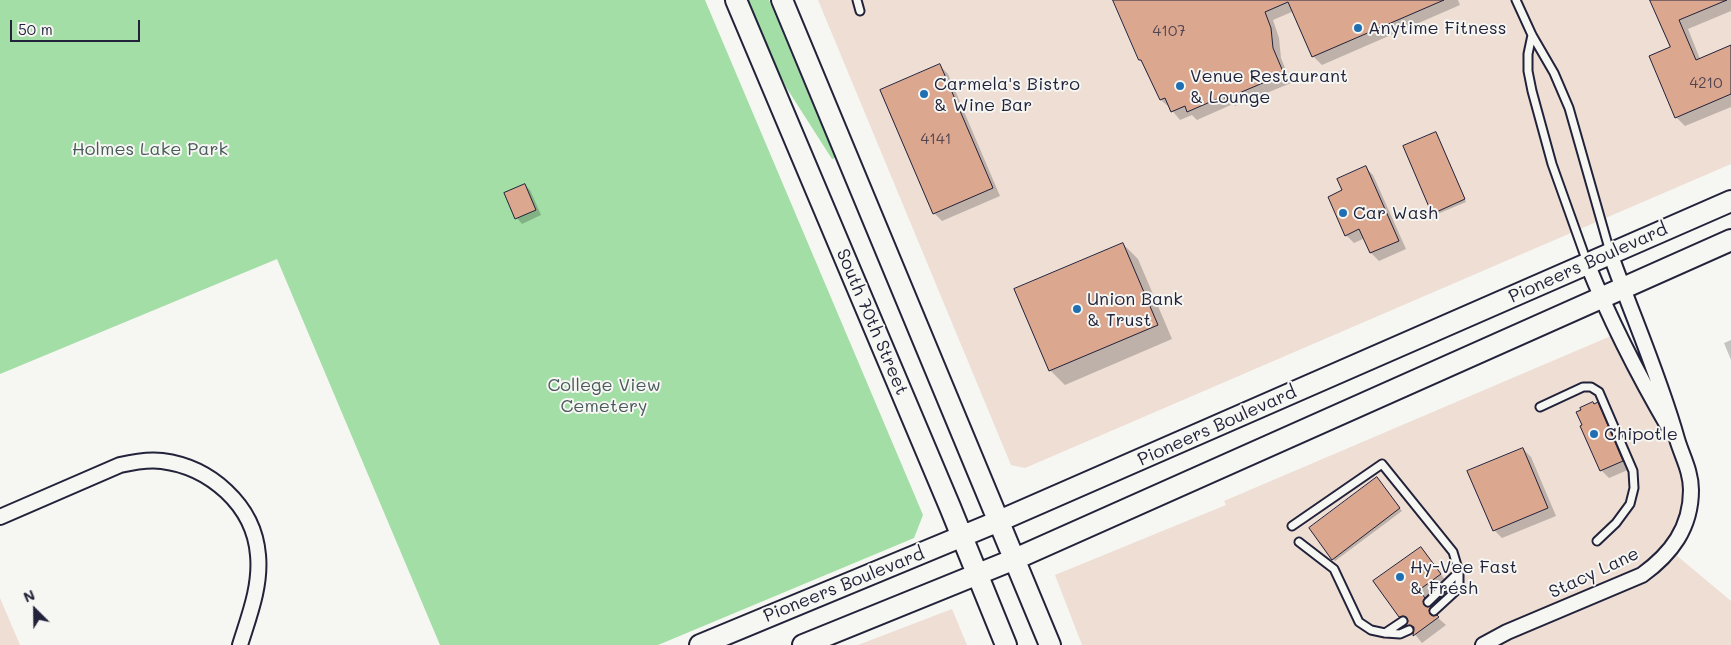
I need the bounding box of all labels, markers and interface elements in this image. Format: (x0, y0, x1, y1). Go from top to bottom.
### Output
scale bar (12, 10, 142, 42)
place label: Anytime Fitness (1368, 17, 1507, 39)
text: 50 m (18, 19, 53, 39)
house number: 4107 (1152, 22, 1186, 40)
marker: Anytime Fitness (1352, 22, 1364, 34)
place label: Venue Restaurant & Lounge (1190, 65, 1348, 108)
place label: Carmela's Bistro & Wine Bar (934, 73, 1080, 116)
house number: 4210 (1689, 74, 1723, 92)
marker: Venue Restaurant & Lounge (1174, 80, 1186, 92)
marker: Carmela's Bistro & Wine Bar (918, 88, 930, 100)
house number: 4141 (920, 130, 952, 148)
park label: Holmes Lake Park (72, 138, 228, 160)
place label: Car Wash (1353, 202, 1438, 224)
marker: Car Wash (1337, 207, 1349, 219)
street label: Pioneers Boulevard (1505, 218, 1671, 308)
street label: South 70th Street (831, 246, 913, 398)
place label: Union Bank & Trust (1087, 288, 1183, 330)
marker: Union Bank & Trust (1071, 303, 1083, 315)
park label: College View Cemetery (547, 374, 661, 416)
street label: Pioneers Boulevard (1134, 381, 1300, 471)
place label: Chipotle (1604, 423, 1678, 445)
marker: Chipotle (1588, 428, 1600, 440)
street label: Pioneers Boulevard (760, 543, 928, 627)
street label: Stacy Lane (1546, 543, 1642, 603)
place label: Hy-Vee Fast & Fresh (1410, 556, 1517, 598)
marker: Hy-Vee Fast & Fresh (1394, 571, 1406, 583)
north arrow (10, 585, 60, 635)
text: N (20, 585, 38, 607)

